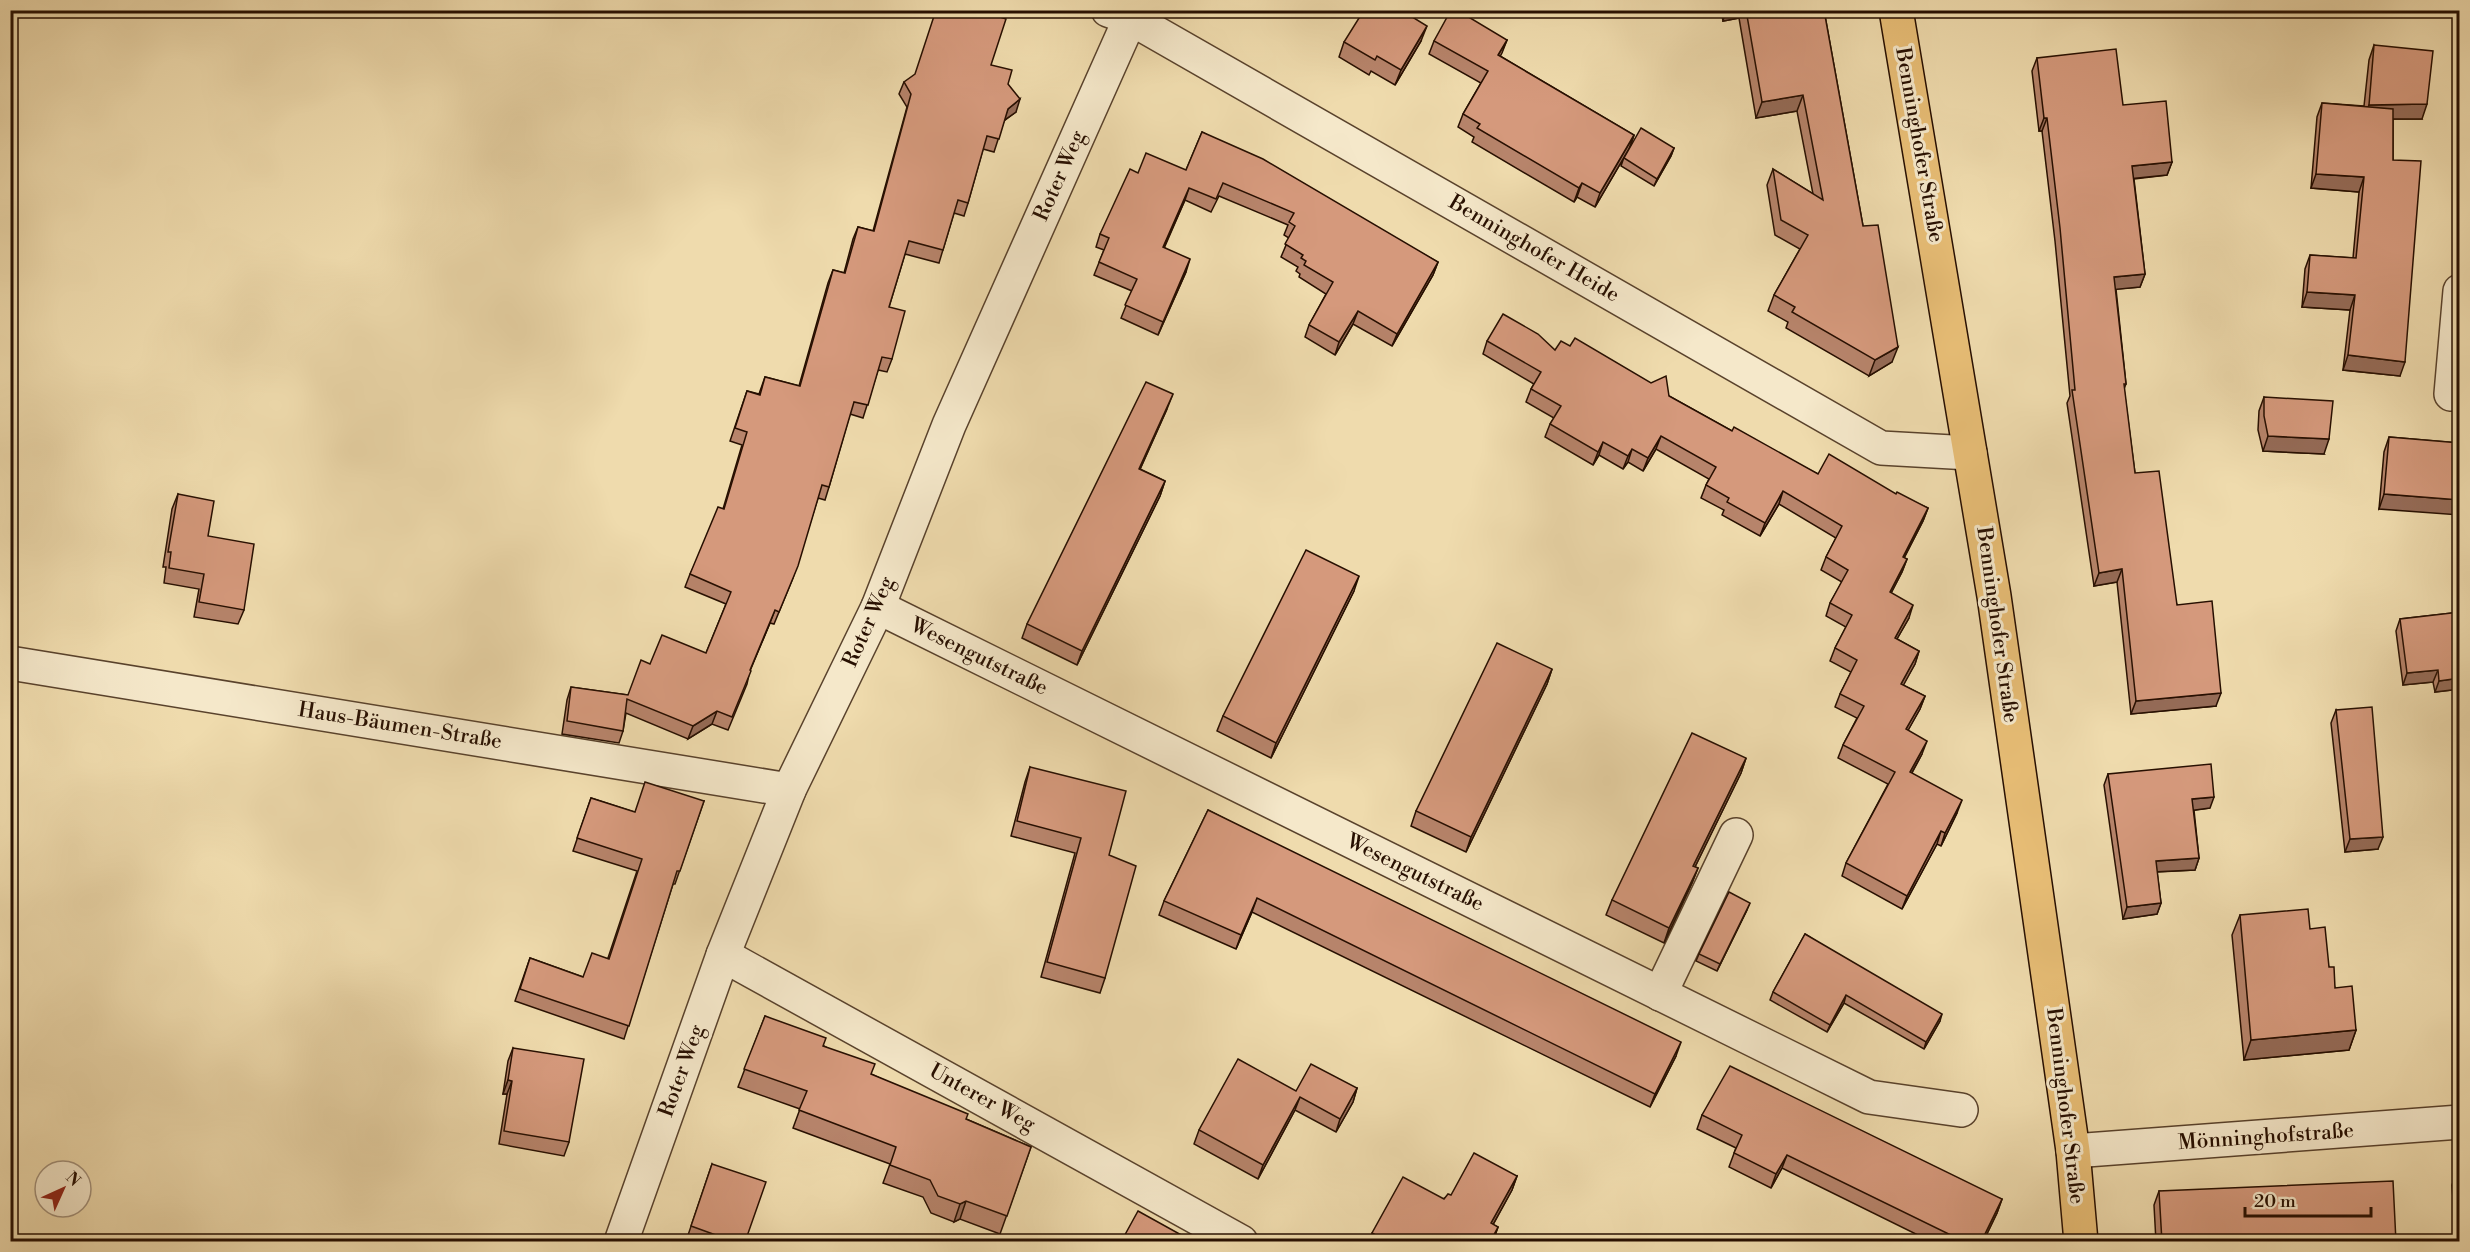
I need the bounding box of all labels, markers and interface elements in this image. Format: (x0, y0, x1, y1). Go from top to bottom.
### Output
street label: Benninghofer Straße (1889, 45, 1949, 244)
street label: Roter Weg (1029, 127, 1092, 225)
street label: Benninghofer Heide (1443, 189, 1624, 308)
street label: Benninghofer Straße (1970, 524, 2024, 725)
street label: Roter Weg (838, 573, 901, 671)
street label: Wesengutstraße (905, 612, 1052, 702)
street label: Haus-Bäumen-Straße (296, 697, 504, 755)
street label: Wesengutstraße (1341, 828, 1488, 918)
street label: Benninghofer Straße (2040, 1005, 2090, 1206)
street label: Roter Weg (653, 1021, 711, 1121)
street label: Unterer Weg (924, 1058, 1040, 1138)
street label: Mönninghofstraße (2177, 1118, 2355, 1156)
north arrow (33, 1159, 93, 1219)
text: N (61, 1168, 85, 1191)
scale bar (2245, 1180, 2371, 1218)
text: 20 m (2254, 1190, 2296, 1213)

